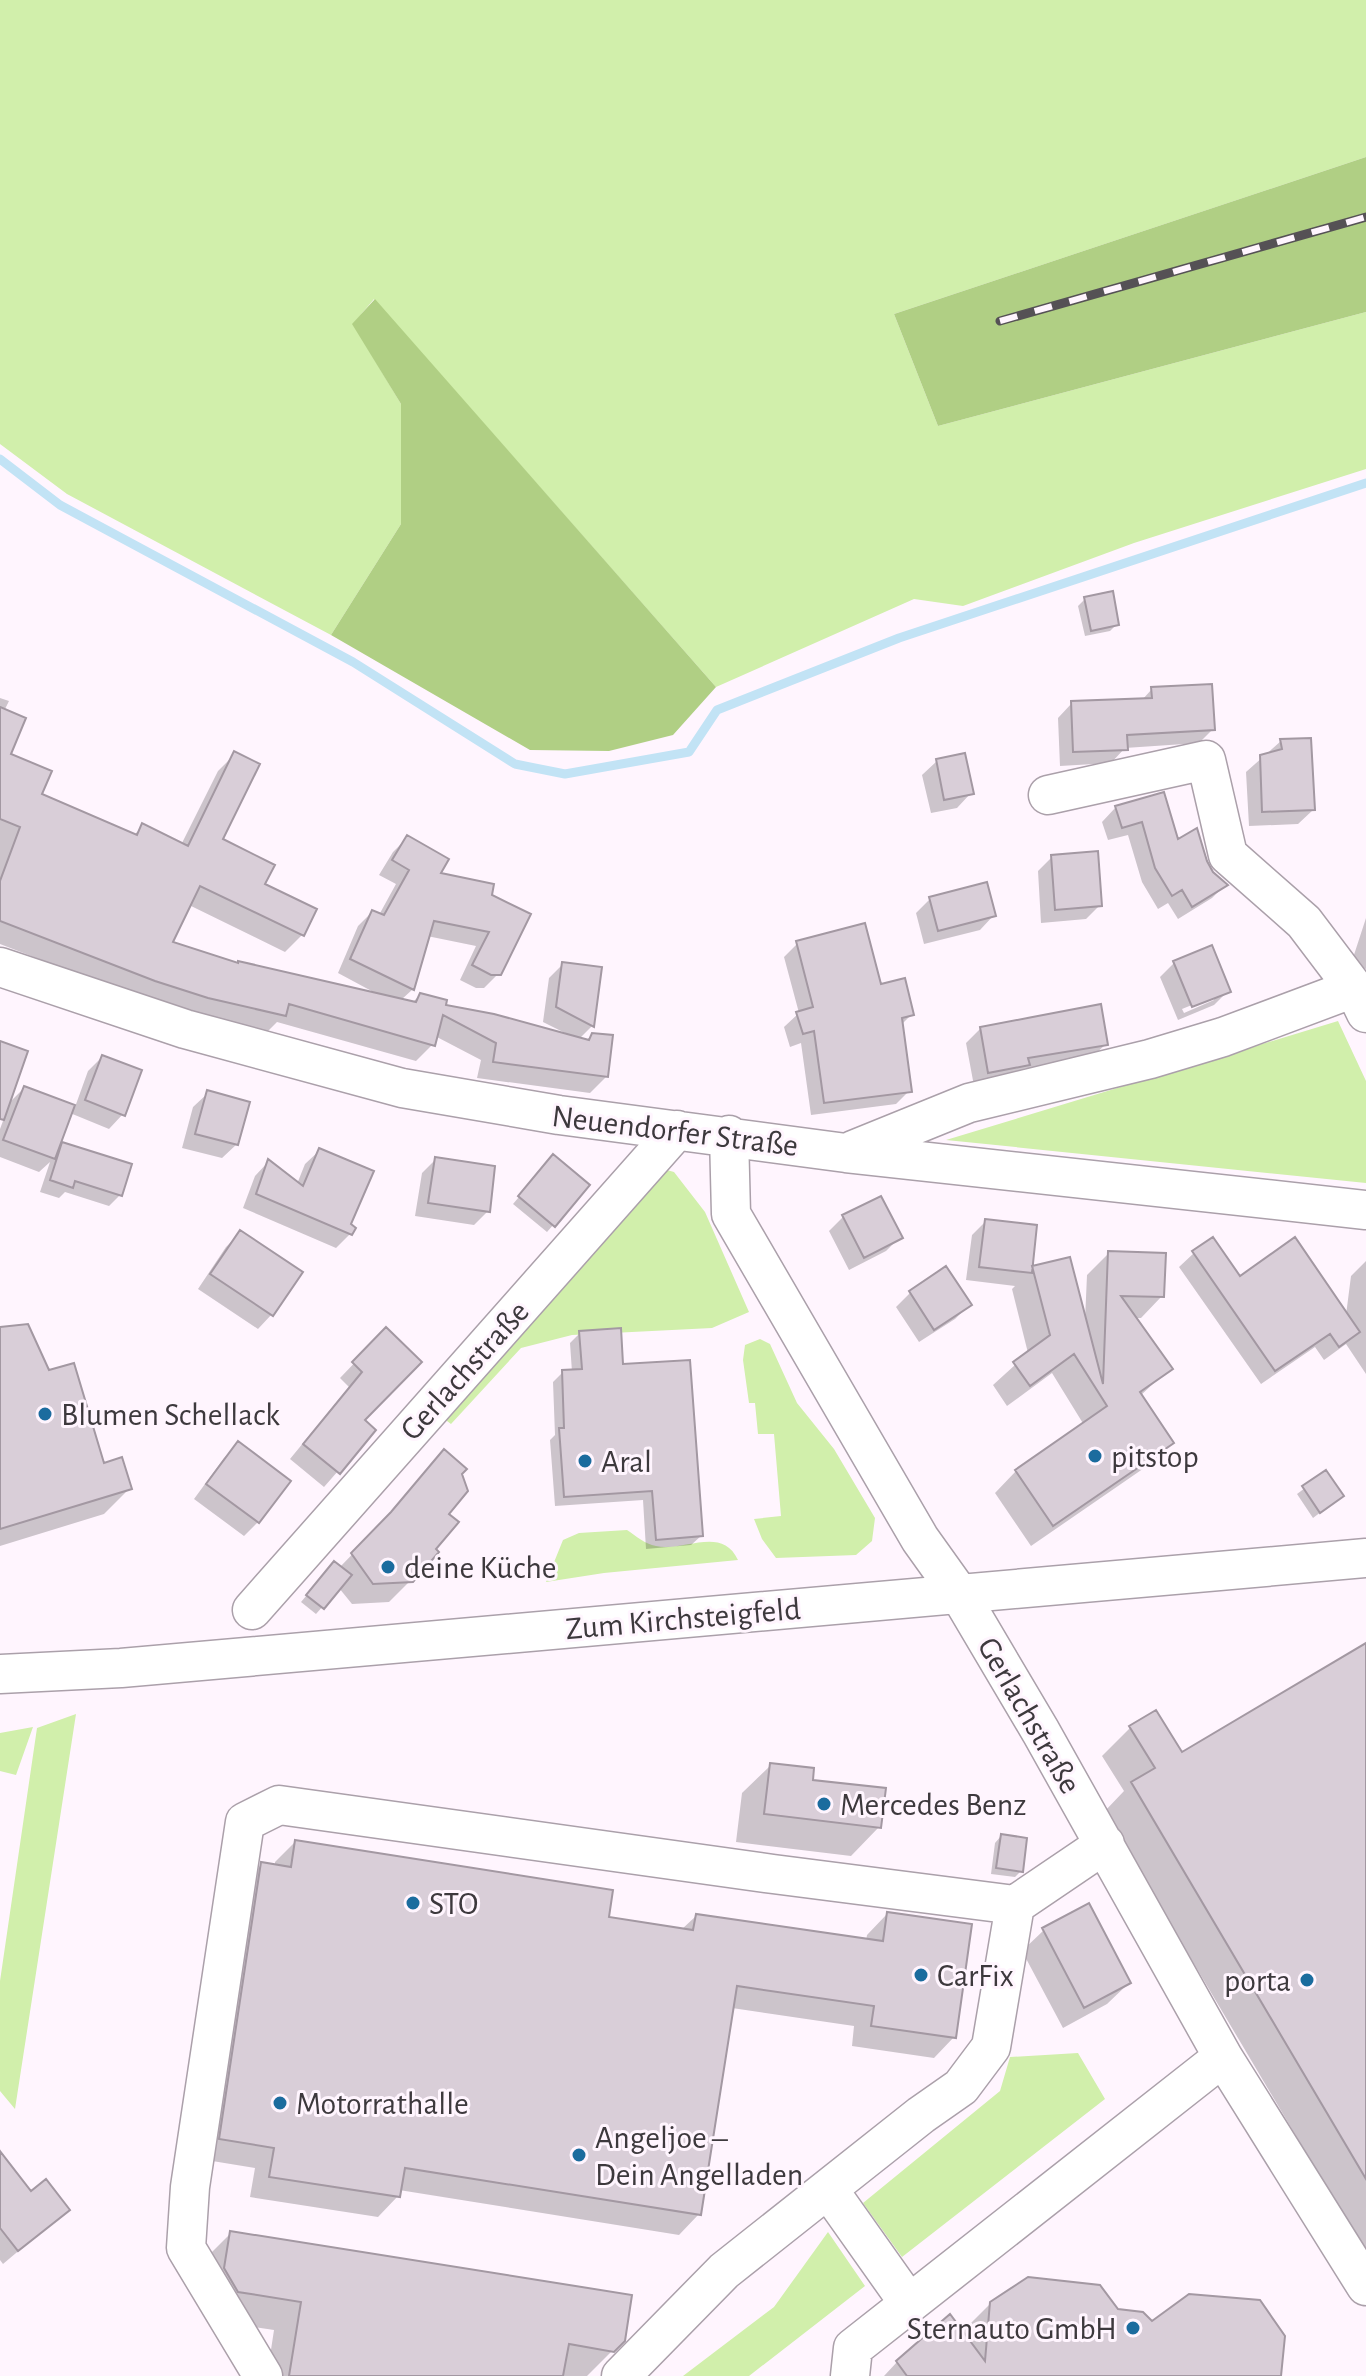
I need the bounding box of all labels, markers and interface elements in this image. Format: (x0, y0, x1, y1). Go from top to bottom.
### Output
street label: Neuendorfer Straße (550, 1100, 800, 1162)
street label: Gerlachstraße (394, 1295, 535, 1446)
place label: Blumen Schellack (61, 1399, 280, 1431)
marker: Blumen Schellack (36, 1405, 54, 1423)
place label: pitstop (1111, 1441, 1199, 1473)
place label: Aral (601, 1446, 652, 1478)
marker: pitstop (1086, 1447, 1104, 1465)
marker: Aral (576, 1452, 594, 1470)
place label: deine Küche (404, 1552, 557, 1584)
marker: deine Küche (379, 1558, 397, 1576)
street label: Zum Kirchsteigfeld (564, 1593, 802, 1645)
street label: Gerlachstraße (972, 1632, 1087, 1799)
place label: Mercedes Benz (840, 1789, 1027, 1821)
marker: Mercedes Benz (815, 1795, 833, 1813)
place label: STO (429, 1888, 478, 1920)
marker: STO (404, 1894, 422, 1912)
place label: CarFix (937, 1960, 1014, 1992)
place label: porta (1224, 1965, 1291, 1997)
marker: CarFix (912, 1966, 930, 1984)
marker: porta (1298, 1971, 1316, 1989)
place label: Motorrathalle (296, 2088, 469, 2120)
marker: Motorrathalle (271, 2094, 289, 2112)
place label: Angeljoe – Dein Angelladen (595, 2122, 803, 2191)
marker: Angeljoe – Dein Angelladen (570, 2146, 588, 2164)
place label: Sternauto GmbH (907, 2313, 1117, 2345)
marker: Sternauto GmbH (1124, 2319, 1142, 2337)

